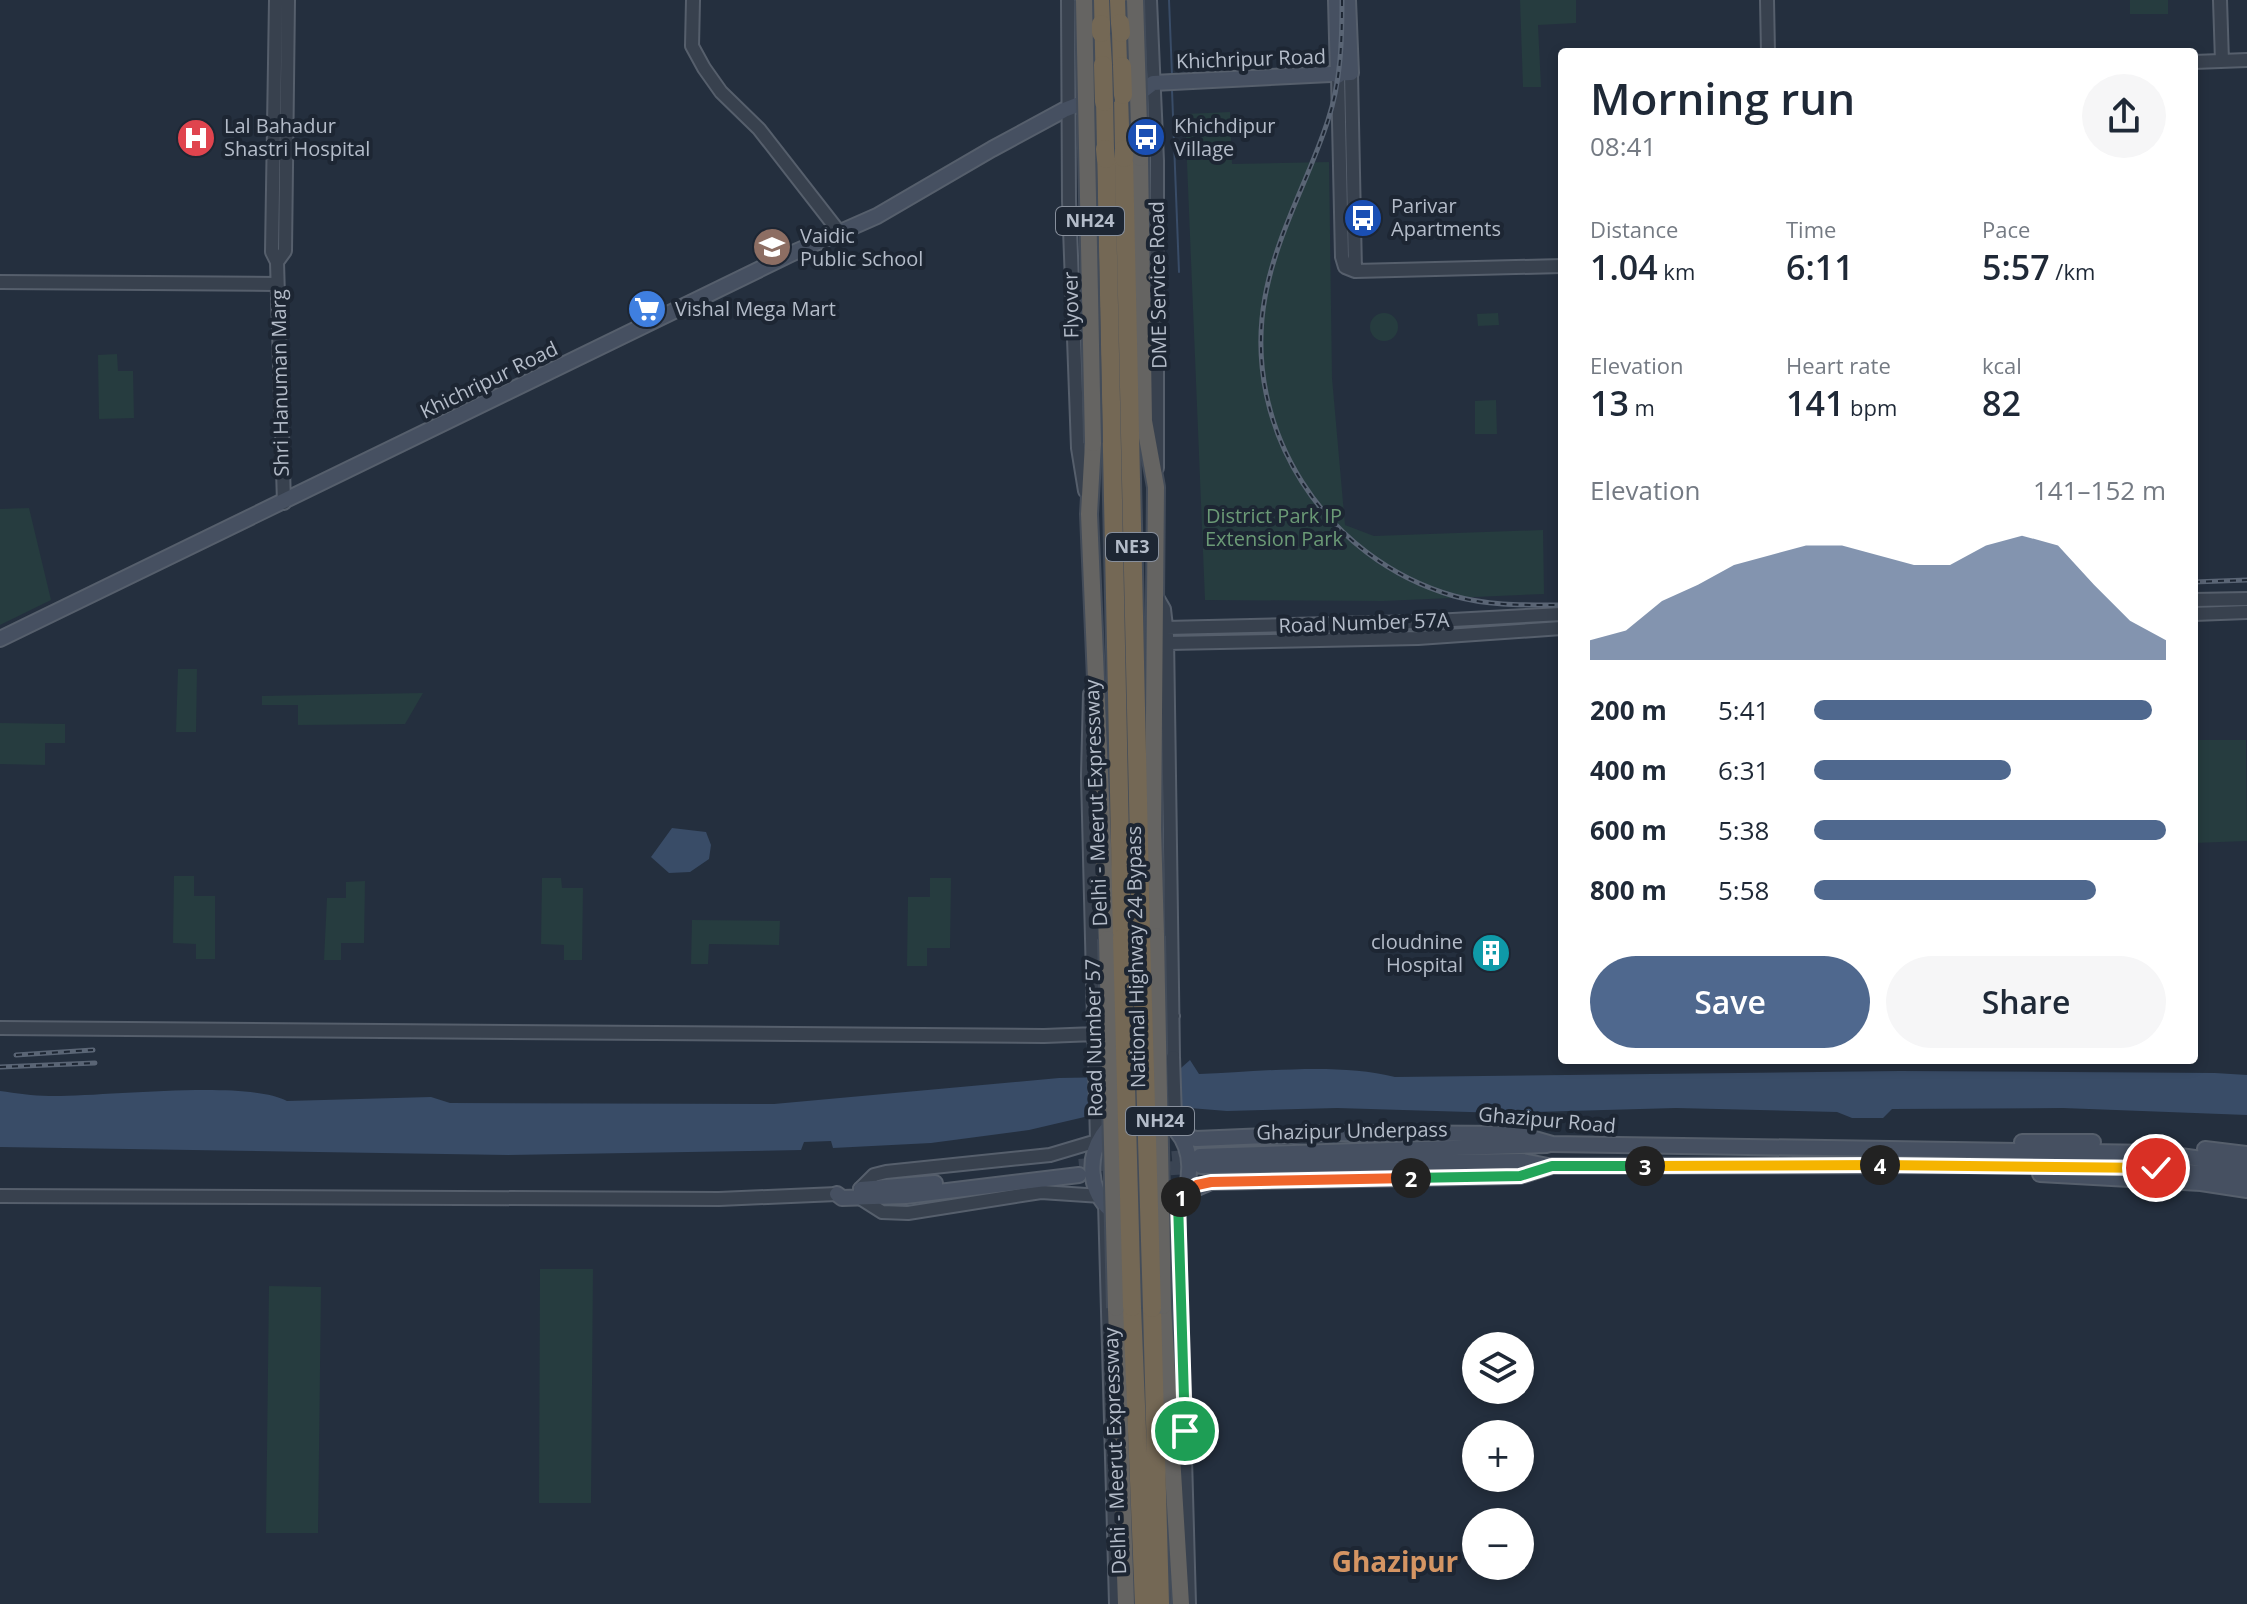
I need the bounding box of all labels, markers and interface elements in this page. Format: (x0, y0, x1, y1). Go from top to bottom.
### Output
street label: Khichripur Road (1175, 42, 1327, 75)
text: Morning run (1590, 68, 1855, 128)
button: share (2082, 74, 2166, 158)
place label: Lal Bahadur Shastri Hospital (224, 112, 370, 162)
place label: Khichdipur Village (1174, 112, 1275, 162)
bus stop icon: Khichdipur Village (1125, 116, 1167, 158)
hospital icon: Lal Bahadur Shastri Hospital (175, 117, 217, 159)
text: 08:41 (1590, 128, 1656, 164)
place label: Parivar Apartments (1391, 192, 1501, 242)
bus stop icon: Parivar Apartments (1342, 197, 1384, 239)
street label: DME Service Road (1143, 201, 1172, 369)
road number: NH24 (1056, 207, 1124, 235)
text: Distance (1590, 214, 1678, 244)
text: Time (1786, 214, 1836, 244)
text: Pace (1982, 214, 2030, 244)
place label: Vaidic Public School (800, 222, 923, 272)
school or university icon: Vaidic Public School (751, 226, 793, 268)
text: 1.04 (1590, 244, 1658, 290)
text: 6:11 (1786, 244, 1854, 290)
text: 5:57 (1982, 244, 2050, 290)
text: km (1658, 256, 1695, 286)
text: /km (2050, 256, 2095, 286)
street label: Flyover (1056, 271, 1085, 339)
supermarket icon: Vishal Mega Mart (626, 288, 668, 330)
street label: Shri Hanuman Marg (264, 289, 295, 477)
place label: Vishal Mega Mart (675, 295, 836, 322)
street label: Khichripur Road (415, 334, 562, 425)
text: Elevation (1590, 350, 1683, 380)
text: Heart rate (1786, 350, 1891, 380)
text: kcal (1982, 350, 2022, 380)
text: 13 (1590, 380, 1629, 426)
text: 141 (1786, 380, 1844, 426)
text: 82 (1982, 380, 2021, 426)
text: m (1629, 392, 1655, 422)
text: bpm (1844, 392, 1897, 422)
text: Elevation (1590, 472, 1700, 508)
text: 141–152 m (2033, 472, 2166, 508)
park label: District Park IP Extension Park (1205, 502, 1344, 552)
road number: NE3 (1106, 533, 1158, 561)
street label: Road Number 57A (1278, 606, 1450, 639)
street label: Delhi - Meerut Expressway (1078, 678, 1113, 927)
text: 200 m (1590, 692, 1667, 728)
text: 5:41 (1718, 692, 1769, 728)
text: 400 m (1590, 752, 1667, 788)
text: 6:31 (1718, 752, 1769, 788)
text: 600 m (1590, 812, 1667, 848)
text: 5:38 (1718, 812, 1769, 848)
street label: National Highway 24 Bypass (1120, 826, 1151, 1088)
text: 800 m (1590, 872, 1667, 908)
text: 5:58 (1718, 872, 1769, 908)
place label: cloudnine Hospital (1371, 928, 1463, 978)
building icon: cloudnine Hospital (1470, 932, 1512, 974)
button: Save (1590, 956, 1870, 1048)
button: Share (1886, 956, 2166, 1048)
street label: Road Number 57 (1079, 959, 1108, 1117)
street label: Ghazipur Road (1477, 1100, 1617, 1139)
road number: NH24 (1126, 1107, 1194, 1135)
street label: Ghazipur Underpass (1256, 1115, 1448, 1146)
pin (2122, 1134, 2190, 1202)
pin: 4 (1860, 1145, 1900, 1185)
pin: 3 (1625, 1146, 1665, 1186)
icon: check (2134, 1146, 2178, 1190)
text: 4 (1874, 1150, 1886, 1180)
text: 3 (1639, 1151, 1651, 1181)
pin: 2 (1391, 1158, 1431, 1198)
text: 2 (1405, 1163, 1417, 1193)
pin: 1 (1161, 1177, 1201, 1217)
text: 1 (1175, 1182, 1187, 1212)
street label: Delhi - Meerut Expressway (1097, 1326, 1132, 1575)
map controls (1462, 1332, 1534, 1580)
button: layers (1462, 1332, 1534, 1404)
pin (1151, 1397, 1219, 1465)
icon: arrive (1163, 1409, 1207, 1453)
button: + (1462, 1420, 1534, 1492)
button: − (1462, 1508, 1534, 1580)
district label: Ghazipur (1332, 1542, 1459, 1580)

